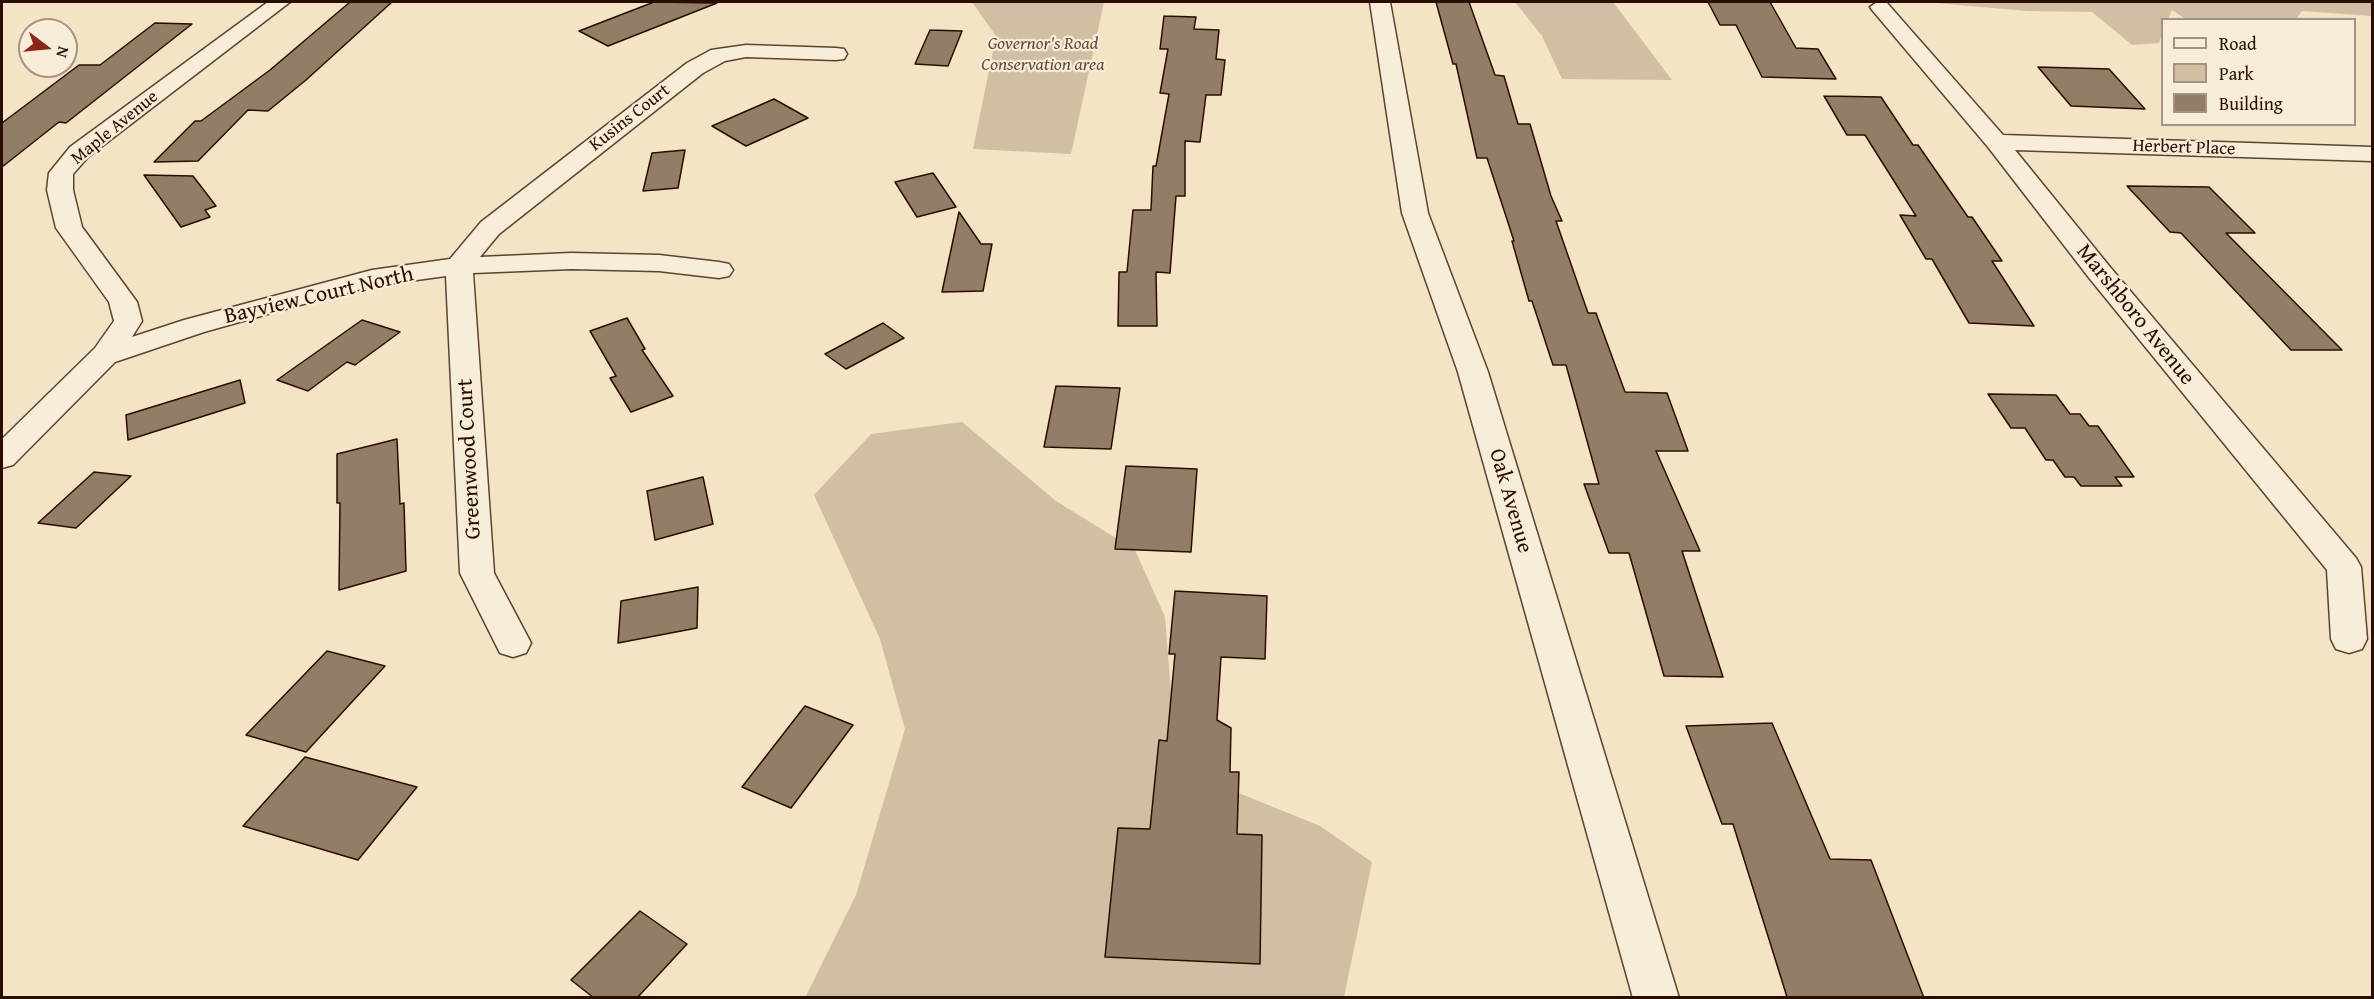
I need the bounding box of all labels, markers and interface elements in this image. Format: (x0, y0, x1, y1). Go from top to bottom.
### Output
north arrow (18, 18, 78, 78)
legend (2161, 18, 2356, 126)
text: Road (2219, 30, 2257, 57)
park label: Governor's Road Conservation area (981, 33, 1105, 76)
text: N (50, 44, 76, 61)
text: Park (2219, 60, 2254, 87)
street label: Kusins Court (585, 80, 675, 156)
street label: Maple Avenue (67, 86, 163, 170)
text: Building (2219, 90, 2283, 117)
street label: Herbert Place (2132, 135, 2236, 161)
street label: Marshboro Avenue (2070, 239, 2200, 391)
street label: Bayview Court North (222, 261, 416, 331)
street label: Greenwood Court (453, 378, 487, 540)
street label: Oak Avenue (1483, 446, 1537, 556)

